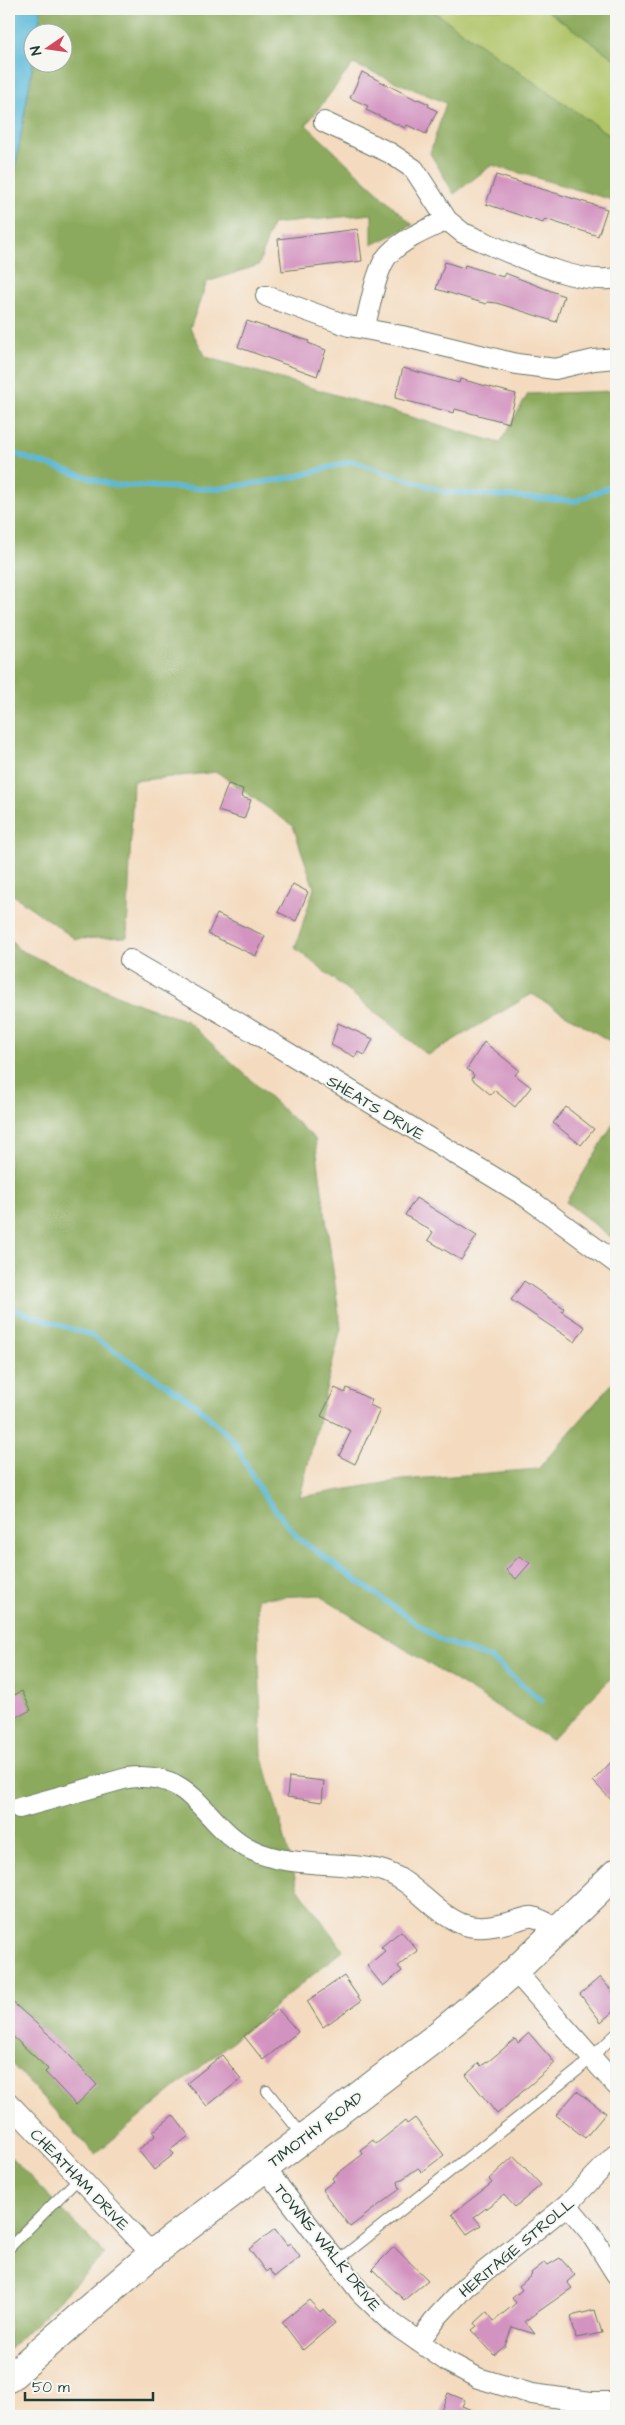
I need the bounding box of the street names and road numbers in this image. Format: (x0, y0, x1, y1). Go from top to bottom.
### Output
street label: SHEATS DRIVE (323, 1070, 429, 1146)
street label: TIMOTHY ROAD (264, 2087, 368, 2173)
street label: CHEATHAM DRIVE (25, 2124, 134, 2236)
street label: TOWNS WALK DRIVE (269, 2179, 386, 2317)
street label: HERITAGE STROLL (454, 2193, 579, 2303)

